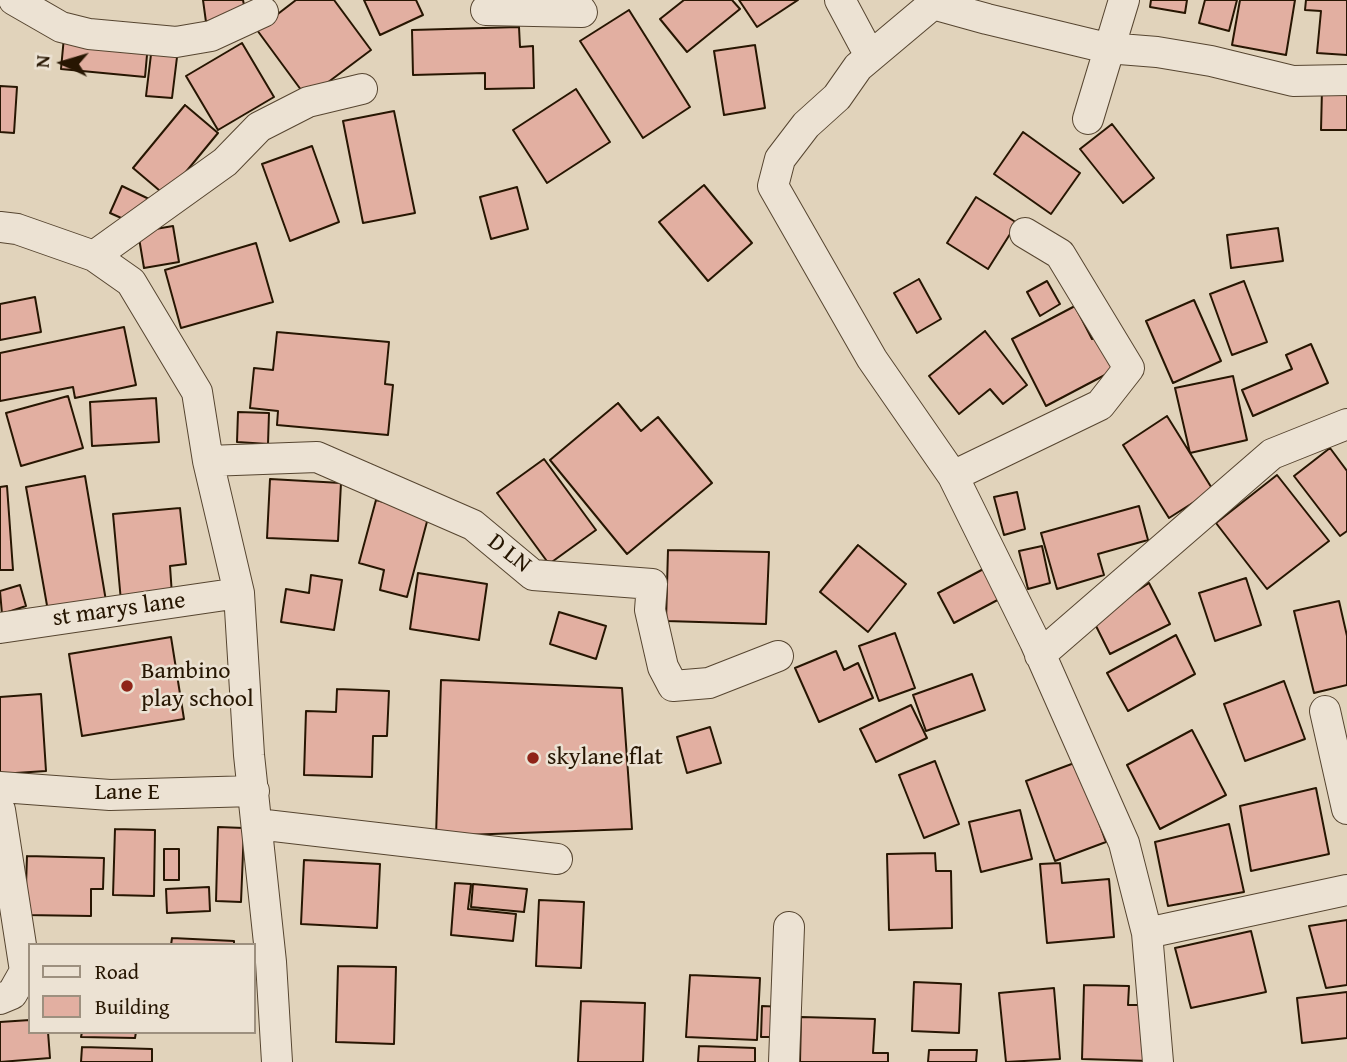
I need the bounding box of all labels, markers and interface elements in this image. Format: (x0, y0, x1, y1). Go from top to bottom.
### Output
north arrow (28, 28, 98, 98)
text: N (28, 54, 56, 69)
street label: D LN (482, 528, 536, 580)
street label: st marys lane (51, 586, 187, 634)
place label: Bambino play school (141, 658, 254, 714)
marker: Bambino play school (119, 678, 135, 694)
place label: skylane flat (547, 744, 663, 772)
marker: skylane flat (525, 750, 541, 766)
street label: Lane E (94, 779, 160, 807)
legend (28, 943, 256, 1034)
text: Road (95, 956, 139, 987)
text: Building (95, 991, 169, 1022)

